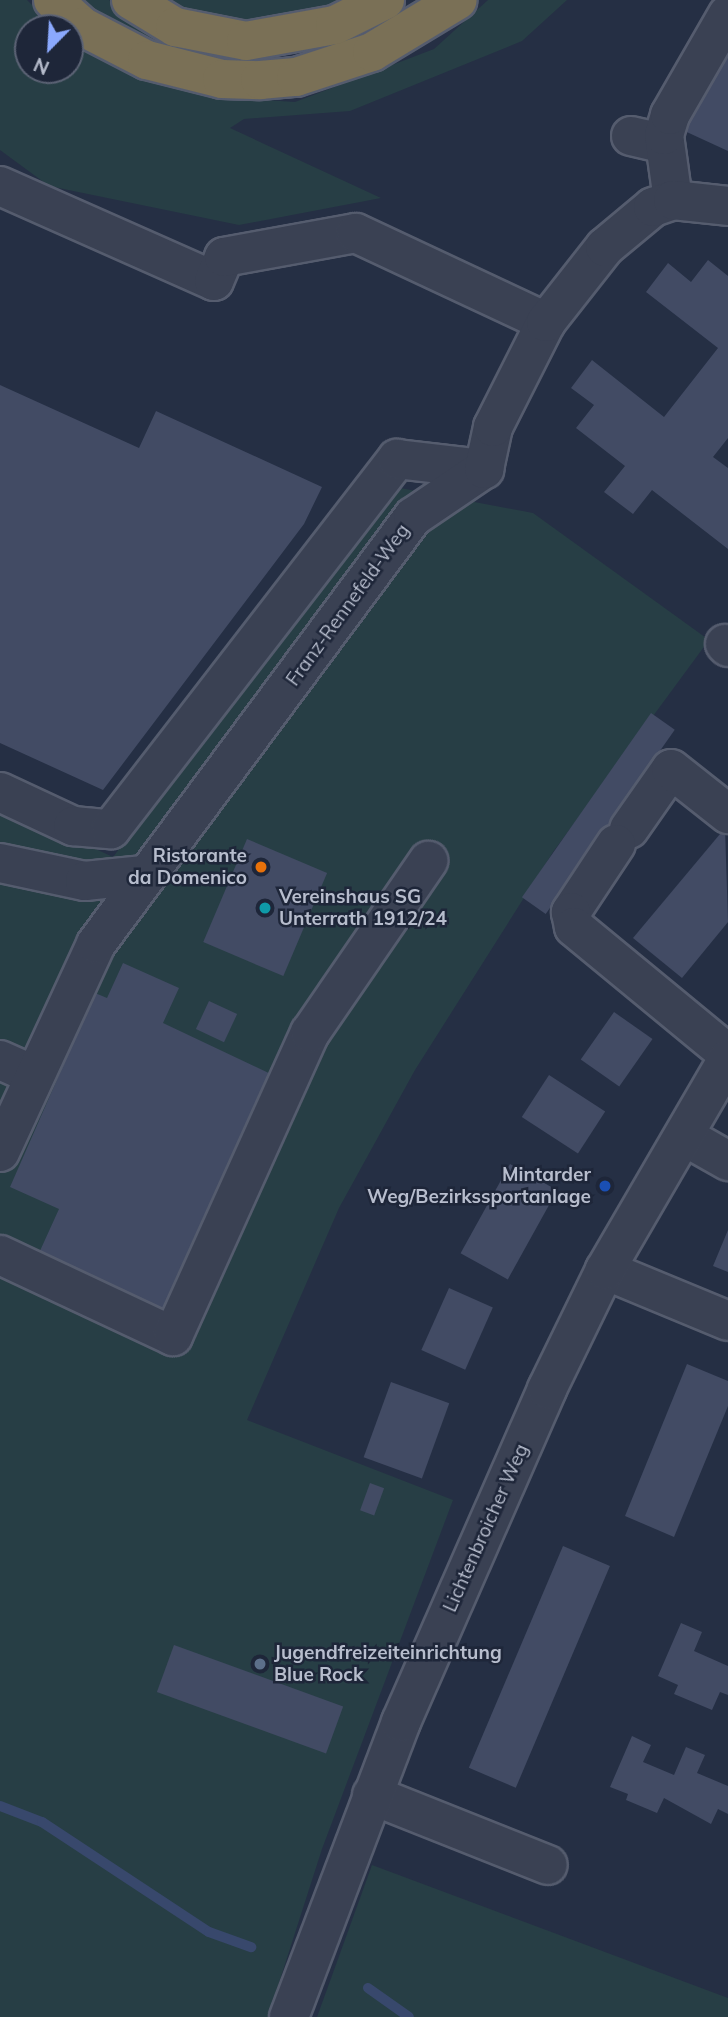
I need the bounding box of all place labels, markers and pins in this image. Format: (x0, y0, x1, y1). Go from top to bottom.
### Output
place label: Ristorante da Domenico (128, 845, 247, 889)
marker: Ristorante da Domenico (253, 859, 269, 875)
place label: Vereinshaus SG Unterrath 1912/24 (279, 886, 447, 930)
marker: Vereinshaus SG Unterrath 1912/24 (257, 900, 273, 916)
place label: Mintarder Weg/Bezirkssportanlage (367, 1164, 591, 1208)
marker: Mintarder Weg/Bezirkssportanlage (597, 1178, 613, 1194)
place label: Jugendfreizeiteinrichtung Blue Rock (274, 1642, 502, 1686)
marker: Jugendfreizeiteinrichtung Blue Rock (252, 1656, 268, 1672)

